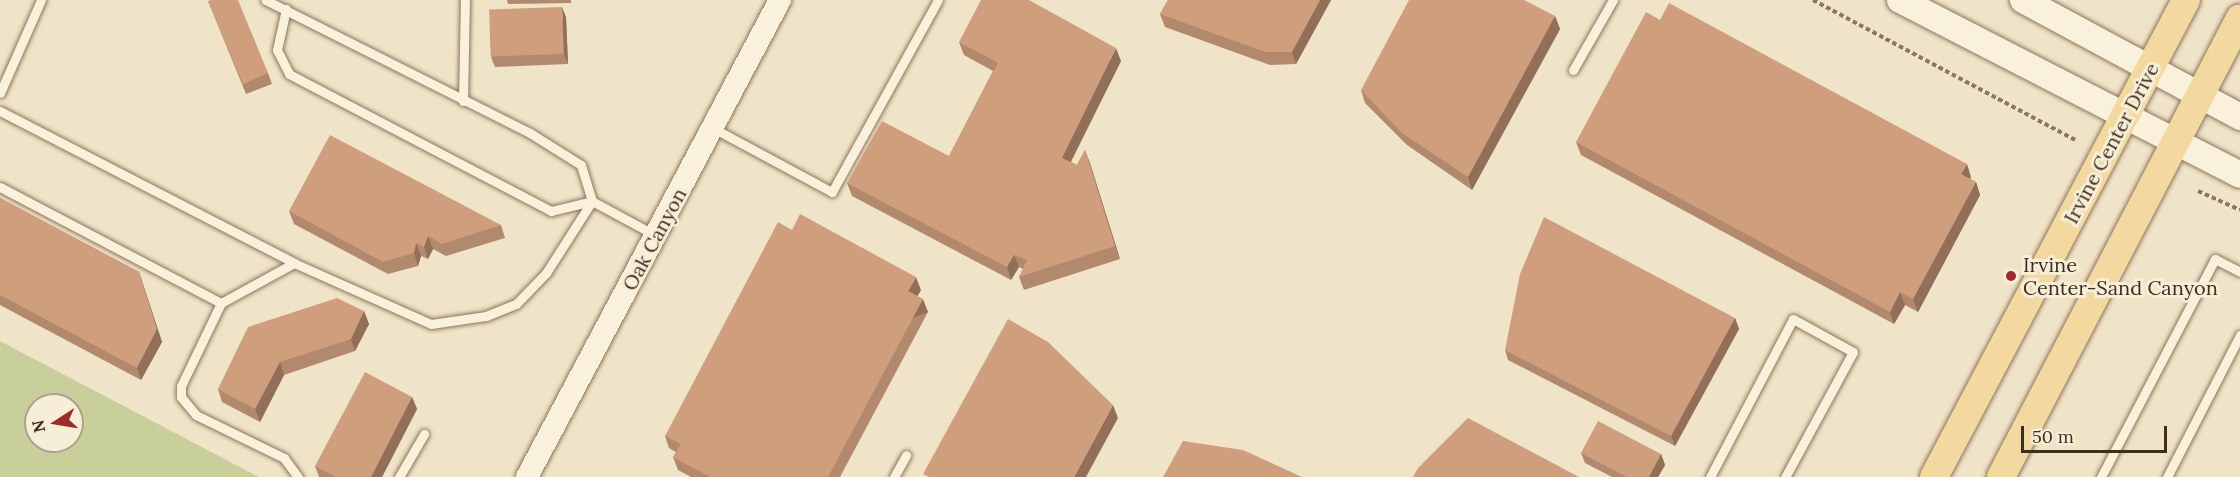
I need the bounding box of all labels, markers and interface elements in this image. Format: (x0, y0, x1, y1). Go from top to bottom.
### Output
street label: Irvine Center Drive (2058, 59, 2164, 227)
street label: Oak Canyon (617, 184, 691, 294)
place label: Irvine Center-Sand Canyon (2023, 252, 2218, 299)
marker: Irvine Center-Sand Canyon (2004, 269, 2018, 283)
north arrow (24, 393, 84, 453)
scale bar (2024, 414, 2170, 452)
text: N (27, 418, 49, 434)
text: 50 m (2032, 425, 2074, 448)

